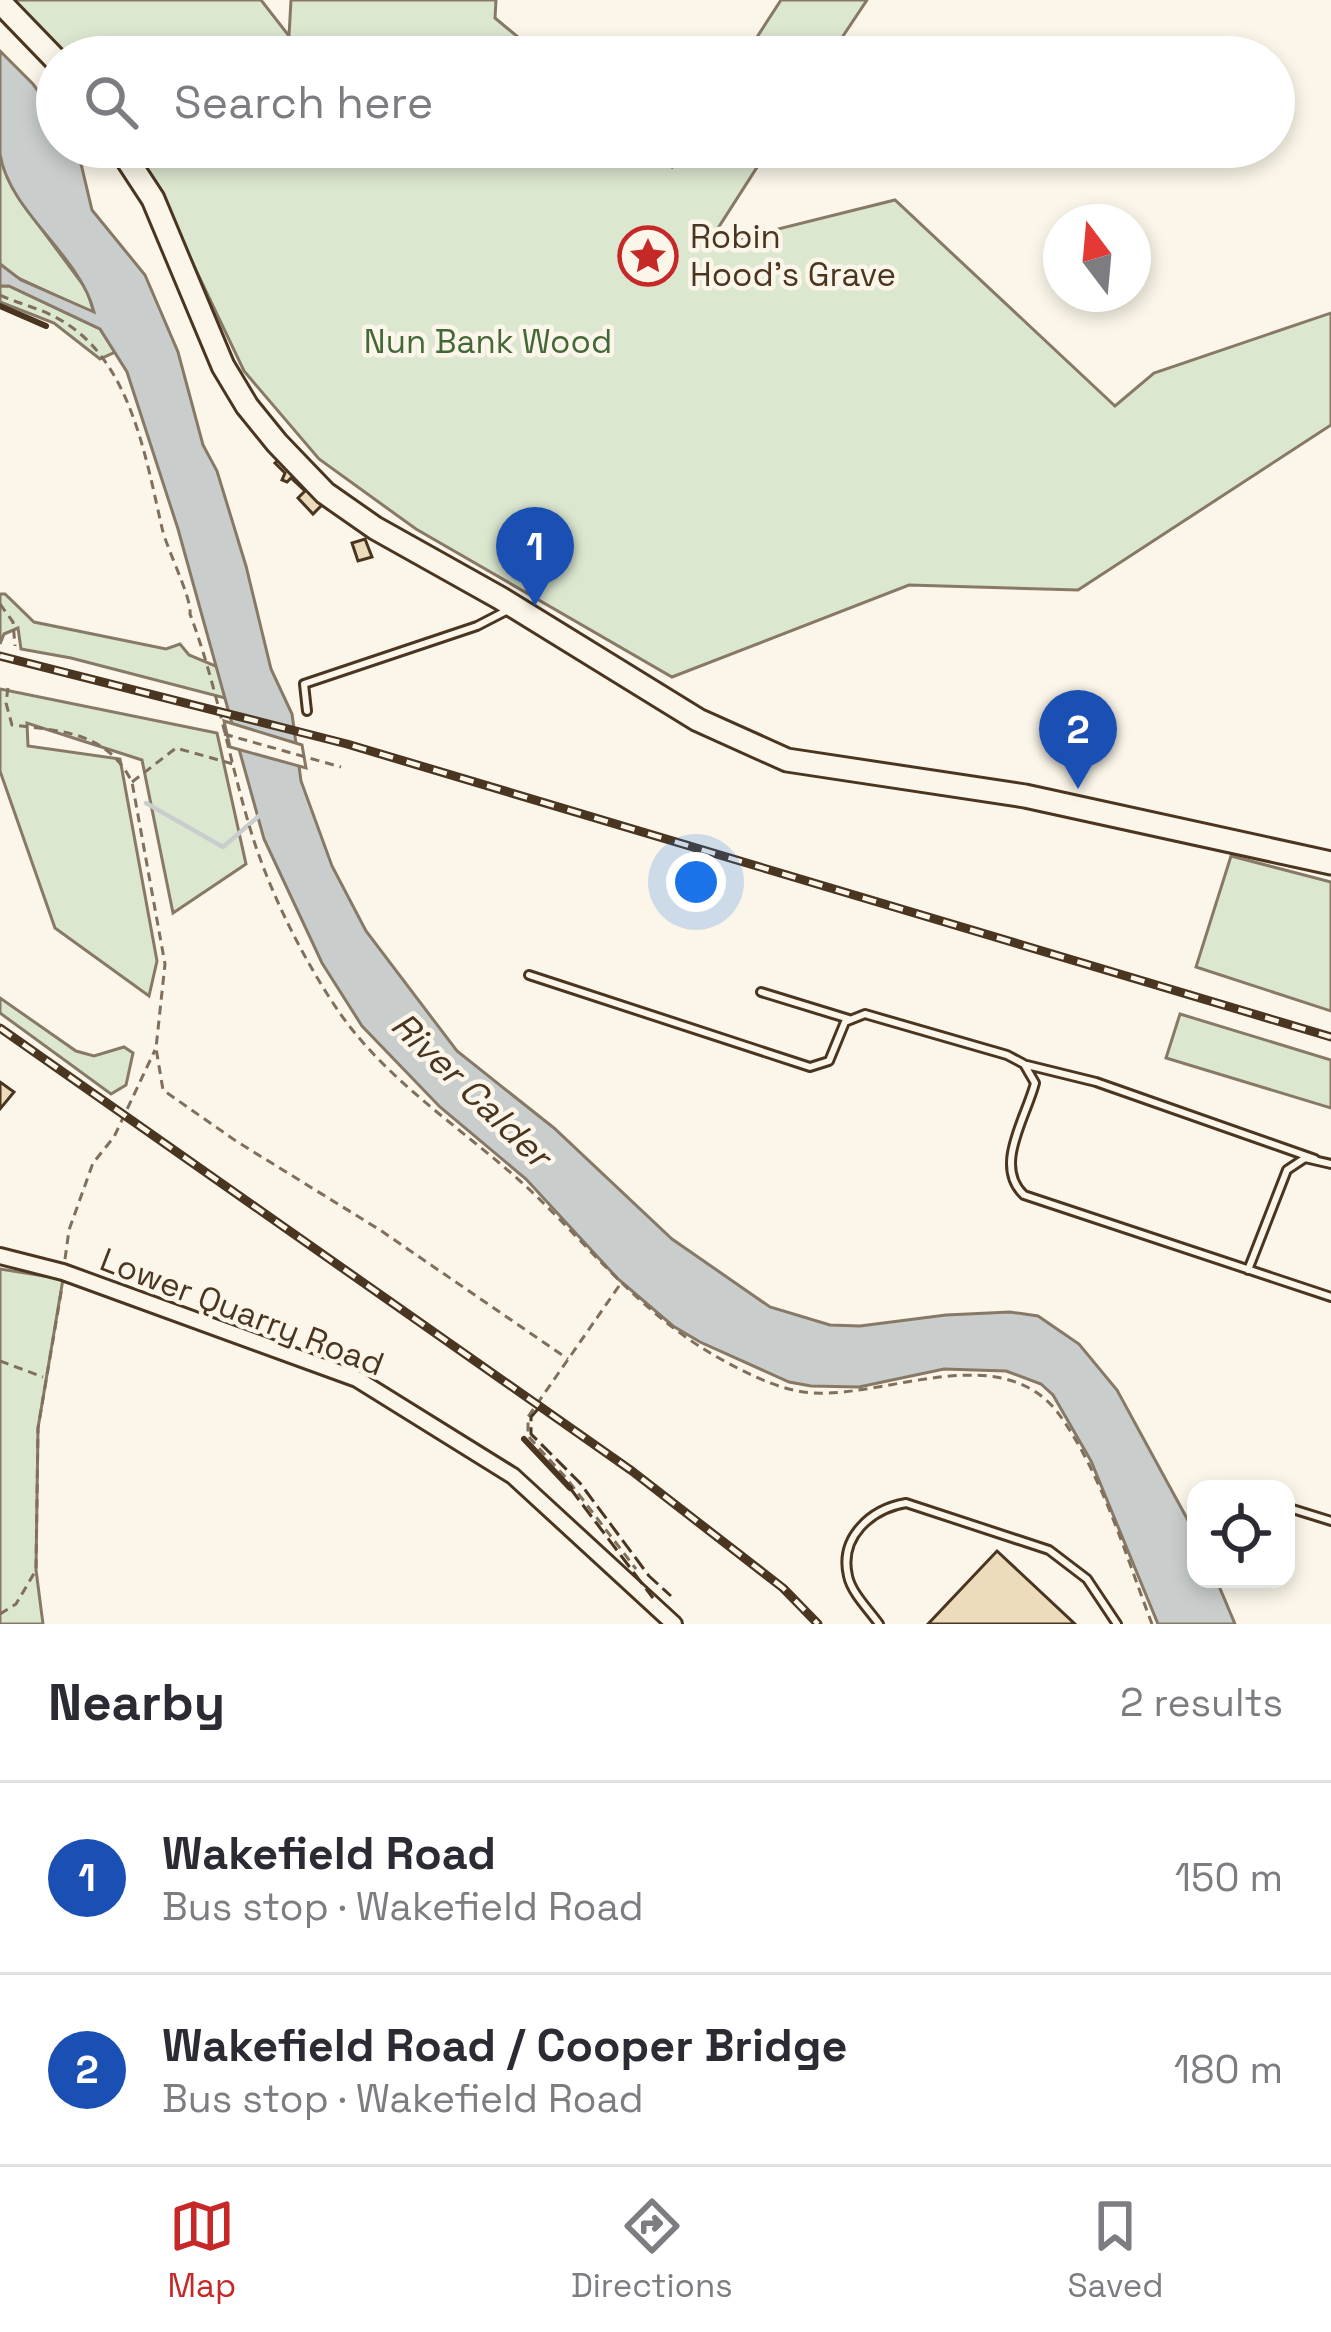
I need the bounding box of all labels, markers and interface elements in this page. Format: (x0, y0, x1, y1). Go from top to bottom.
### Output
search box (36, 36, 1295, 168)
icon: search (78, 69, 144, 135)
text: Search here (174, 74, 433, 131)
north arrow (1043, 204, 1151, 312)
place label: Robin Hood's Grave (690, 216, 896, 296)
place icon: Robin Hood's Grave (617, 225, 679, 287)
park label: Nun Bank Wood (364, 321, 612, 363)
pin: 1 (496, 507, 574, 606)
pin: 2 (1039, 690, 1117, 789)
your location (666, 852, 726, 912)
water label: River Calder (381, 1002, 563, 1180)
street label: Lower Quarry Road (94, 1239, 390, 1385)
map controls (1187, 1480, 1295, 1588)
button: locate (1187, 1480, 1295, 1588)
text: Nearby (48, 1670, 225, 1735)
text: 2 results (1120, 1678, 1283, 1727)
text: Wakefield Road (162, 1825, 496, 1882)
text: 1 (78, 1853, 96, 1902)
text: 150 m (1175, 1853, 1283, 1902)
text: Bus stop · Wakefield Road (162, 1882, 644, 1931)
text: Wakefield Road / Cooper Bridge (162, 2017, 847, 2074)
text: 2 (75, 2045, 99, 2094)
text: 180 m (1174, 2045, 1283, 2094)
text: Bus stop · Wakefield Road (162, 2074, 644, 2123)
tab: Map (167, 2193, 236, 2307)
tab: Directions (571, 2193, 733, 2307)
tab: Saved (1067, 2193, 1164, 2307)

